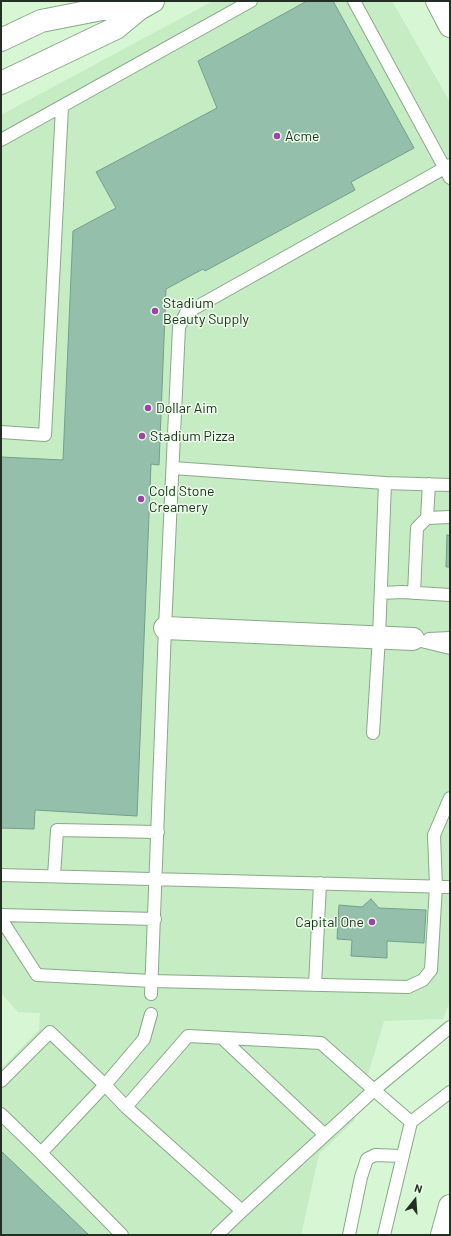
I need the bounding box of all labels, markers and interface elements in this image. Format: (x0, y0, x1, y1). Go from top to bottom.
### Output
place label: Acme (285, 128, 320, 144)
marker: Acme (272, 131, 282, 141)
place label: Stadium Beauty Supply (163, 295, 249, 328)
marker: Stadium Beauty Supply (150, 306, 160, 316)
place label: Dollar Aim (156, 400, 217, 416)
marker: Dollar Aim (143, 403, 153, 413)
place label: Stadium Pizza (150, 428, 235, 444)
marker: Stadium Pizza (137, 431, 147, 441)
place label: Cold Stone Creamery (149, 483, 214, 516)
marker: Cold Stone Creamery (136, 494, 146, 504)
place label: Capital One (295, 914, 364, 930)
marker: Capital One (367, 917, 377, 927)
north arrow (395, 1180, 435, 1220)
text: N (413, 1181, 424, 1195)

